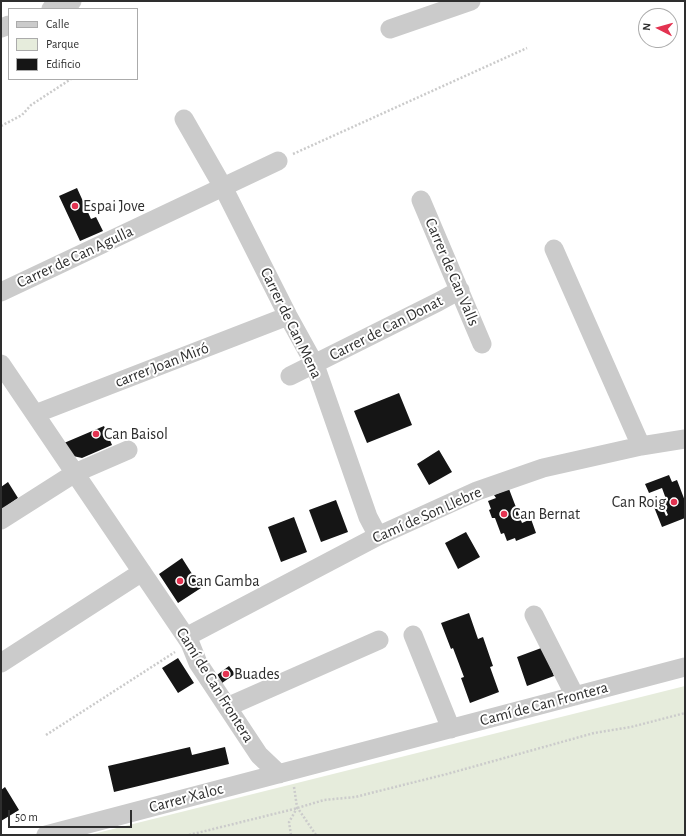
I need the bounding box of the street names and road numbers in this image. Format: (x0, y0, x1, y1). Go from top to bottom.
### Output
street label: Carrer de Can Valls (421, 215, 483, 329)
street label: Carrer de Can Agulla (14, 222, 136, 292)
street label: Carrer de Can Mena (256, 264, 326, 382)
street label: Carrer de Can Donat (326, 291, 446, 365)
street label: carrer Joan Miró (112, 338, 212, 392)
street label: Camí de Son Llebre (369, 482, 485, 548)
street label: Camí de Can Frontera (172, 624, 258, 746)
street label: Camí de Can Frontera (478, 678, 610, 730)
street label: Carrer Xaloc (147, 779, 225, 817)

